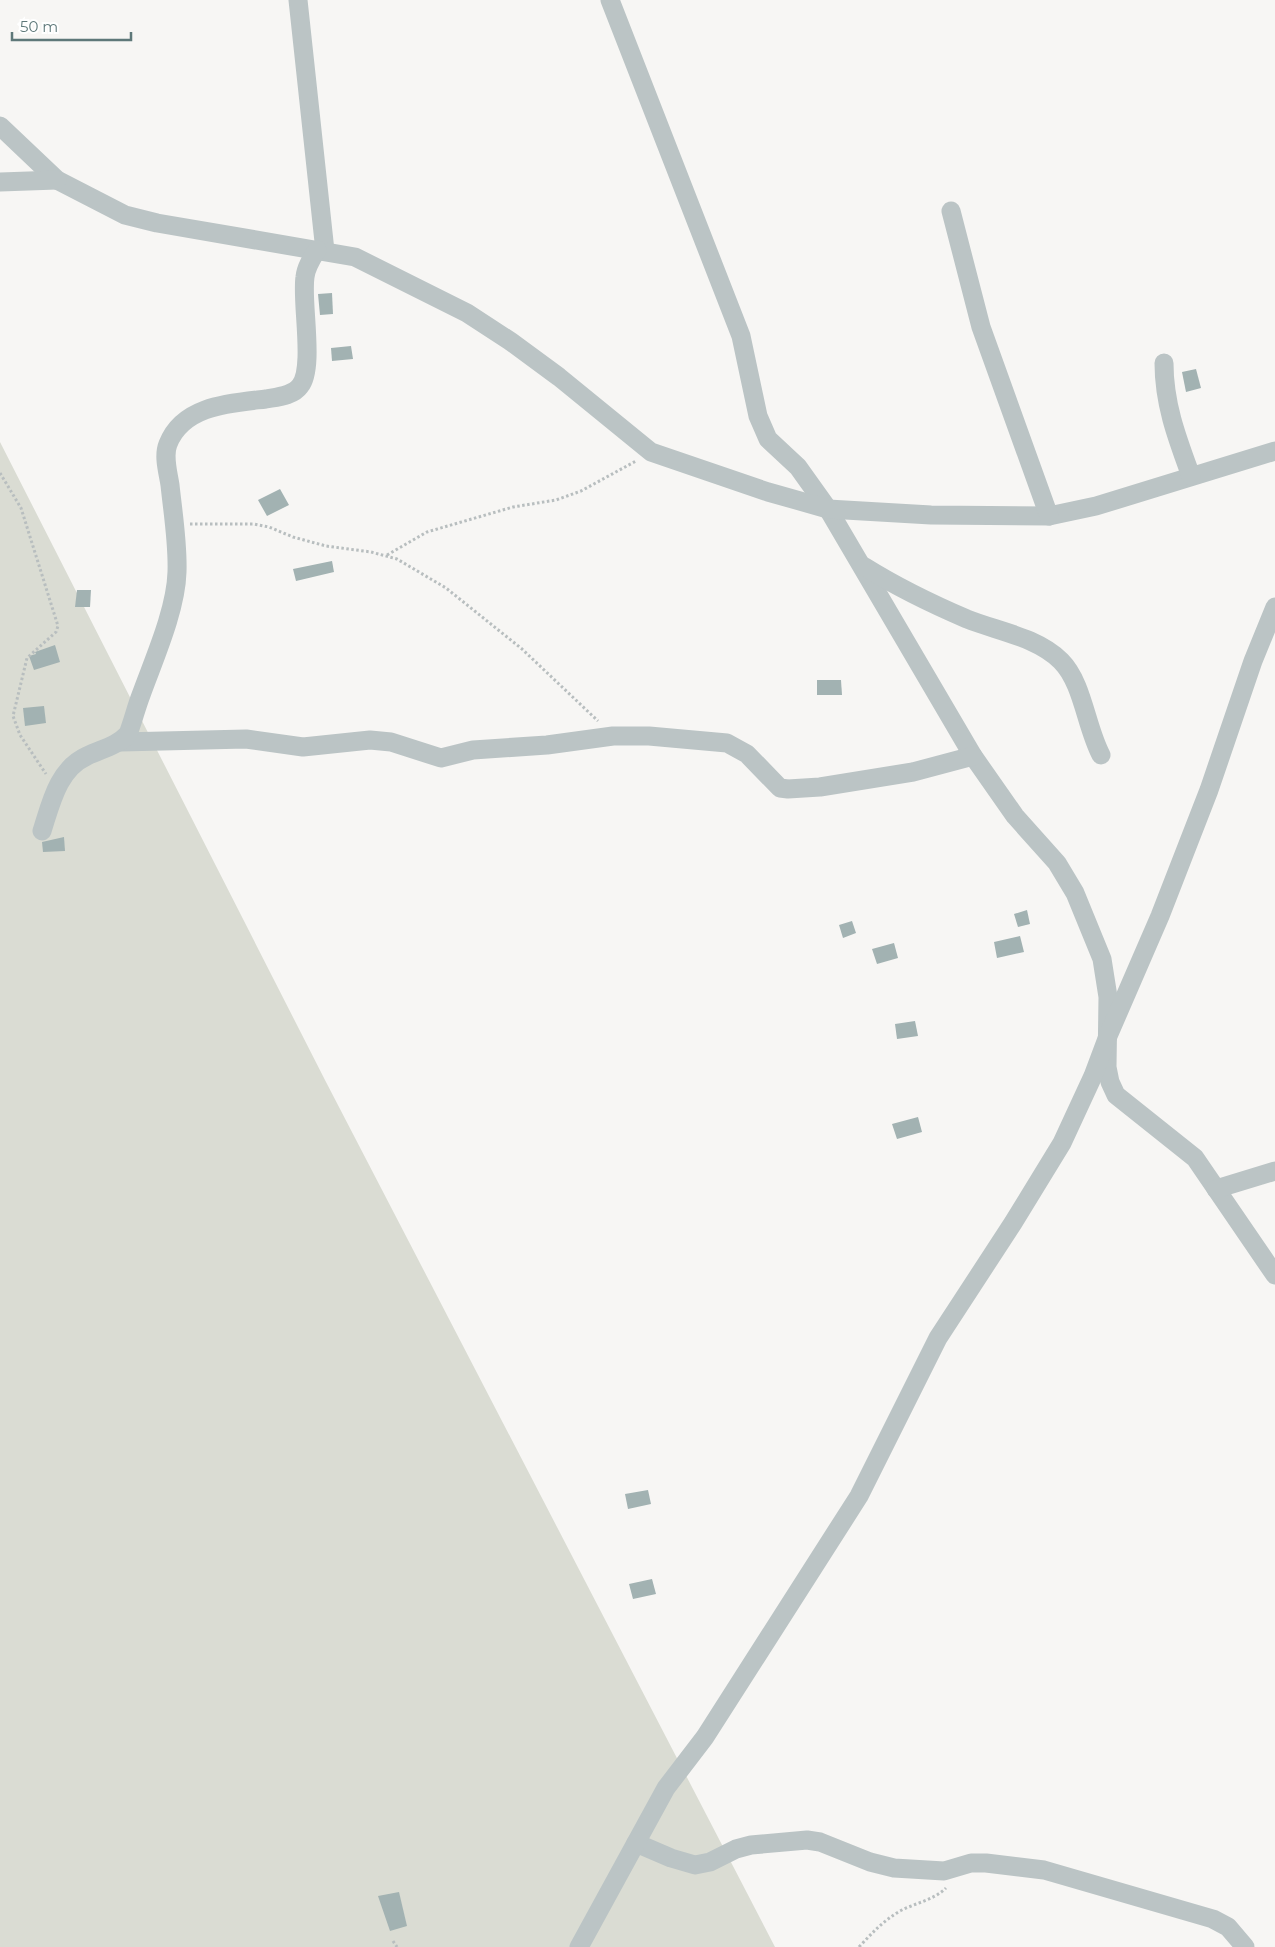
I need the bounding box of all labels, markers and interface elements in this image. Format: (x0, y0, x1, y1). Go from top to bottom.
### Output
scale bar (12, 10, 131, 42)
text: 50 m (20, 17, 58, 36)

